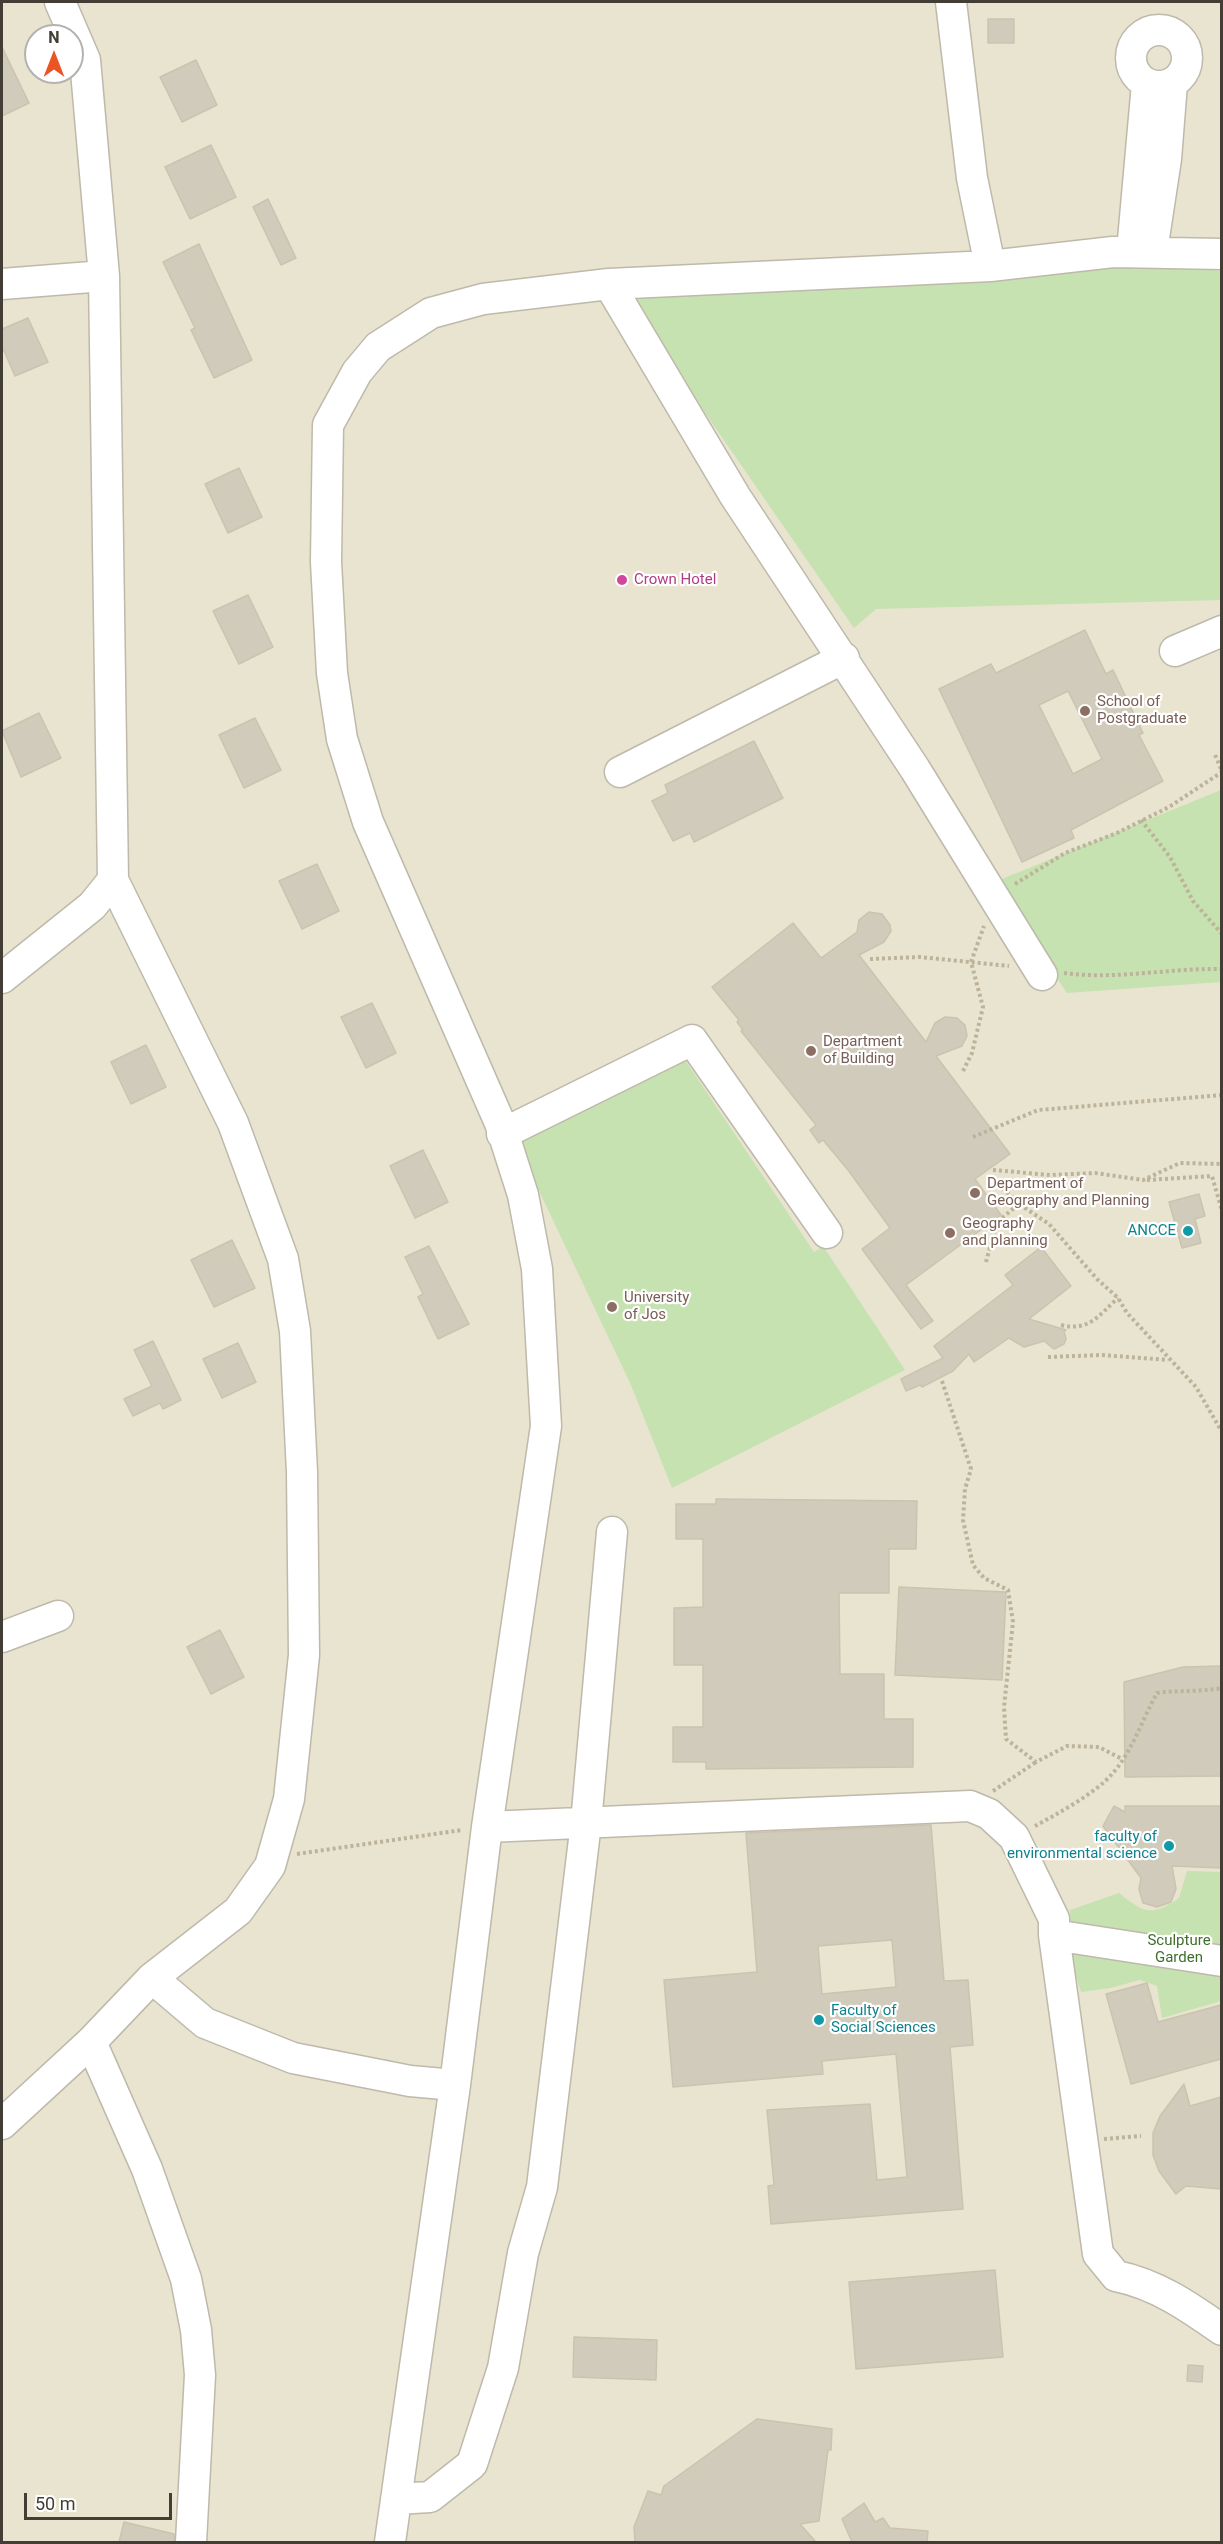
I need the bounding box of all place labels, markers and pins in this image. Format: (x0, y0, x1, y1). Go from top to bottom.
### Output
place label: Crown Hotel (634, 571, 716, 589)
marker: Crown Hotel (615, 573, 629, 587)
place label: School of Postgraduate (1097, 693, 1187, 728)
marker: School of Postgraduate (1078, 704, 1092, 718)
place label: Department of Building (823, 1033, 902, 1068)
marker: Department of Building (804, 1044, 818, 1058)
place label: Department of Geography and Planning (987, 1175, 1149, 1210)
marker: Department of Geography and Planning (968, 1186, 982, 1200)
place label: Geography and planning (962, 1215, 1048, 1250)
place label: ANCCE (1127, 1222, 1176, 1240)
marker: ANCCE (1181, 1224, 1195, 1238)
marker: Geography and planning (943, 1226, 957, 1240)
place label: University of Jos (624, 1289, 689, 1324)
marker: University of Jos (605, 1300, 619, 1314)
place label: faculty of environmental science (1007, 1828, 1157, 1863)
marker: faculty of environmental science (1162, 1839, 1176, 1853)
place label: Faculty of Social Sciences (831, 2002, 936, 2037)
marker: Faculty of Social Sciences (812, 2013, 826, 2027)

